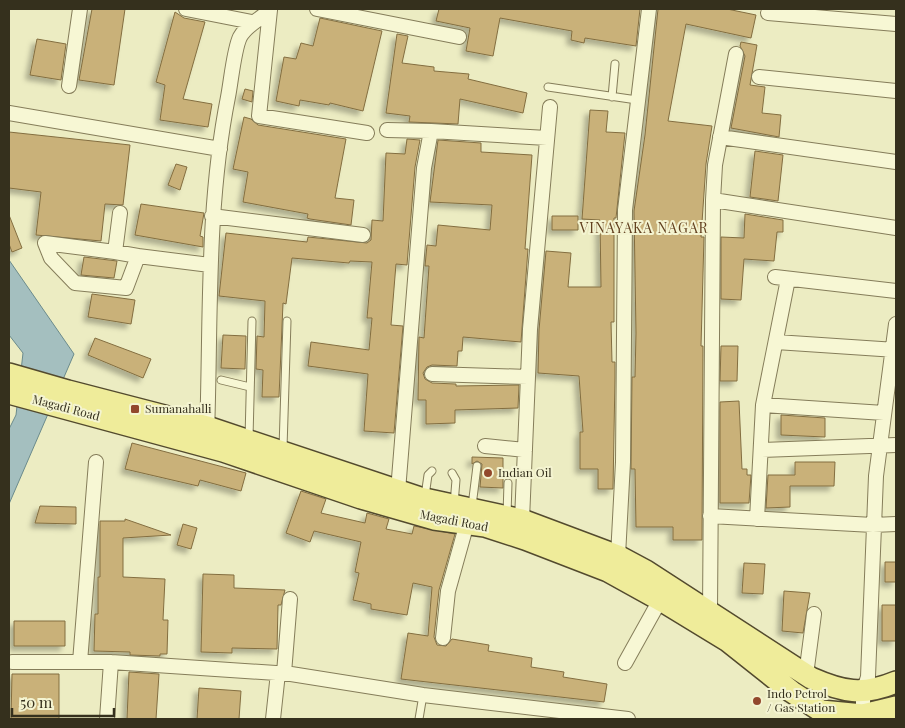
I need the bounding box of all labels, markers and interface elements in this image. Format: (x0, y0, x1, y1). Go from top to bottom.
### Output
district label: VINAYAKA NAGAR (578, 218, 709, 237)
street label: Magadi Road (31, 390, 102, 424)
place label: Sumanahalli (145, 400, 212, 416)
marker: Sumanahalli (129, 403, 141, 415)
place label: Indian Oil (498, 464, 552, 480)
marker: Indian Oil (482, 467, 494, 479)
street label: Magadi Road (419, 506, 490, 534)
place label: Indo Petrol / Gas Station (767, 685, 835, 715)
scale bar (12, 686, 115, 718)
text: 50 m (20, 692, 53, 712)
marker: Indo Petrol / Gas Station (751, 695, 763, 707)

